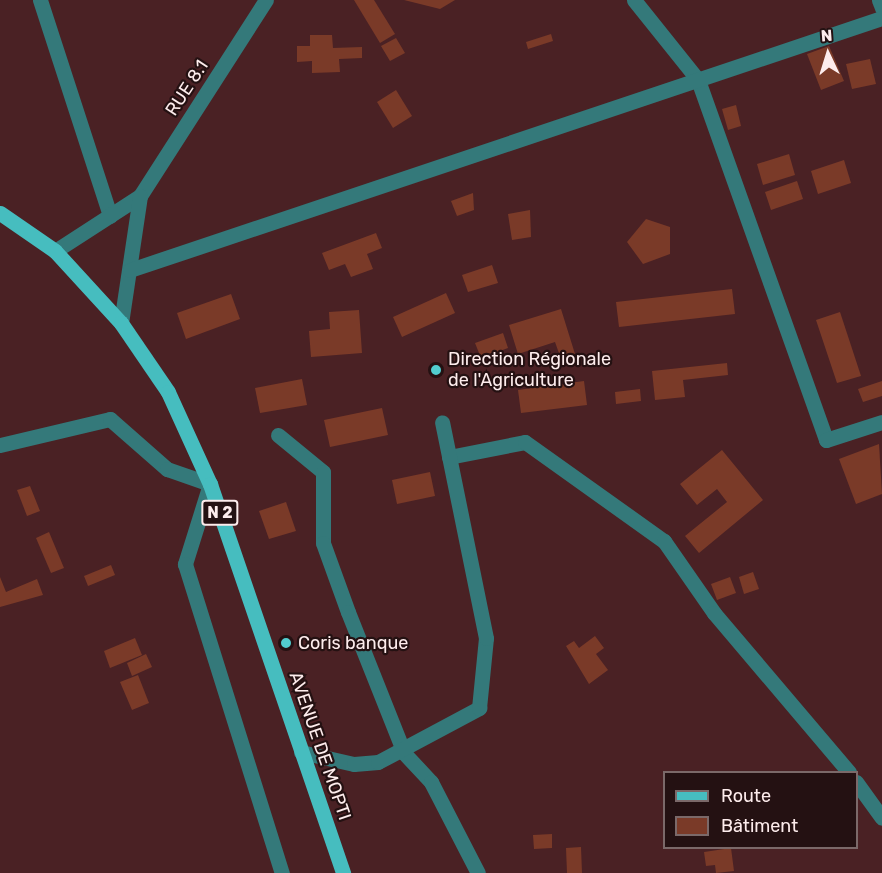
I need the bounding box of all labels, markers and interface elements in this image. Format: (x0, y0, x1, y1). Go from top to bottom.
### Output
north arrow (798, 24, 858, 84)
text: N (820, 26, 833, 45)
street label: RUE 8.1 (161, 56, 213, 120)
place label: Direction Régionale de l'Agriculture (448, 349, 611, 392)
marker: Direction Régionale de l'Agriculture (429, 363, 443, 377)
road number: N 2 (200, 500, 240, 526)
place label: Coris banque (298, 632, 408, 654)
marker: Coris banque (279, 636, 293, 650)
street label: AVENUE DE MOPTI (284, 669, 356, 823)
legend (663, 771, 858, 849)
text: Route (721, 785, 771, 807)
text: Bâtiment (721, 815, 798, 837)

